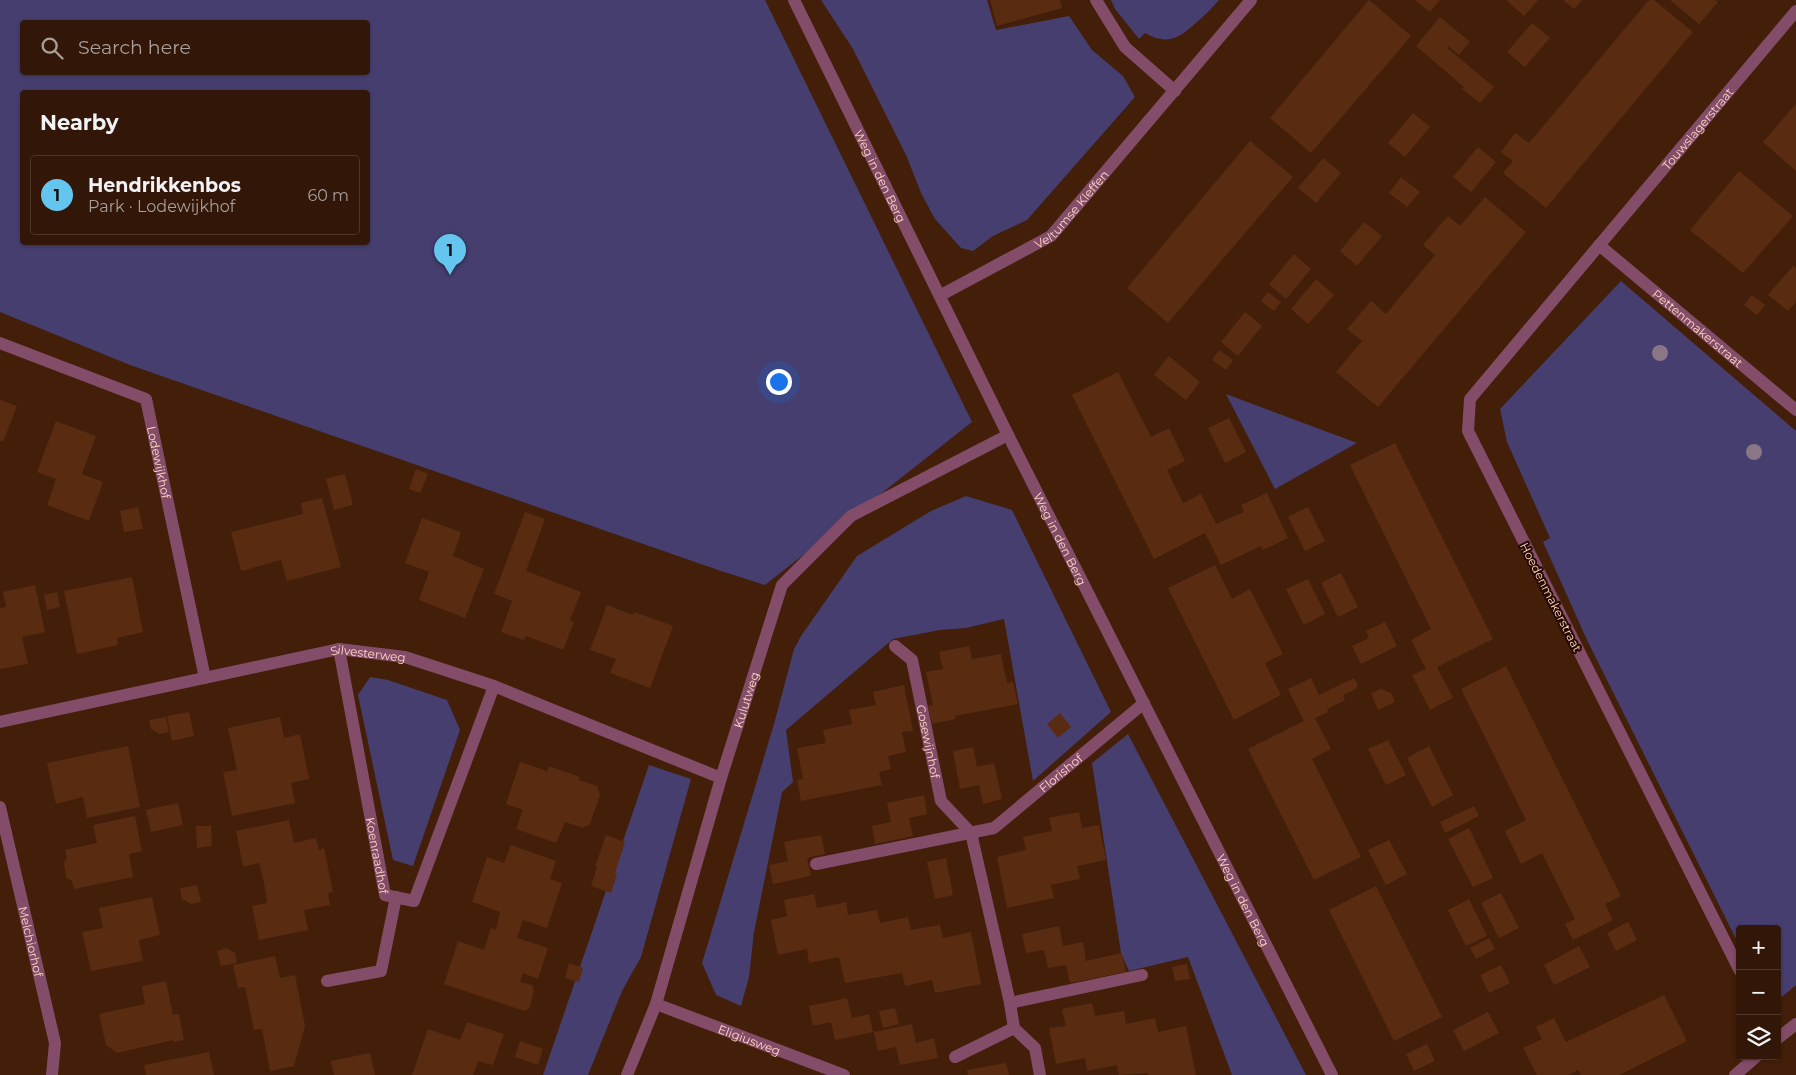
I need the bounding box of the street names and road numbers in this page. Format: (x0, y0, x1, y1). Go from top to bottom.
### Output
street label: Touwslagerstraat (1658, 84, 1736, 173)
street label: Weg in den Berg (851, 127, 910, 225)
street label: Veltumse Kleffen (1032, 167, 1111, 251)
street label: Pettenmakerstraat (1650, 286, 1746, 370)
street label: Lodewijkhof (144, 425, 175, 501)
street label: Weg in den Berg (1031, 490, 1090, 587)
street label: Hoedenmakerstraat (1517, 540, 1585, 654)
street label: Silvesterweg (329, 641, 407, 665)
street label: Kulutweg (730, 670, 762, 730)
street label: Gosewijnhof (914, 703, 944, 780)
street label: Florishof (1036, 750, 1086, 795)
street label: Koenraadhof (363, 816, 392, 896)
street label: Weg in den Berg (1214, 851, 1273, 949)
street label: Melchiorhof (16, 905, 47, 979)
street label: Eligiusweg (716, 1021, 783, 1058)

